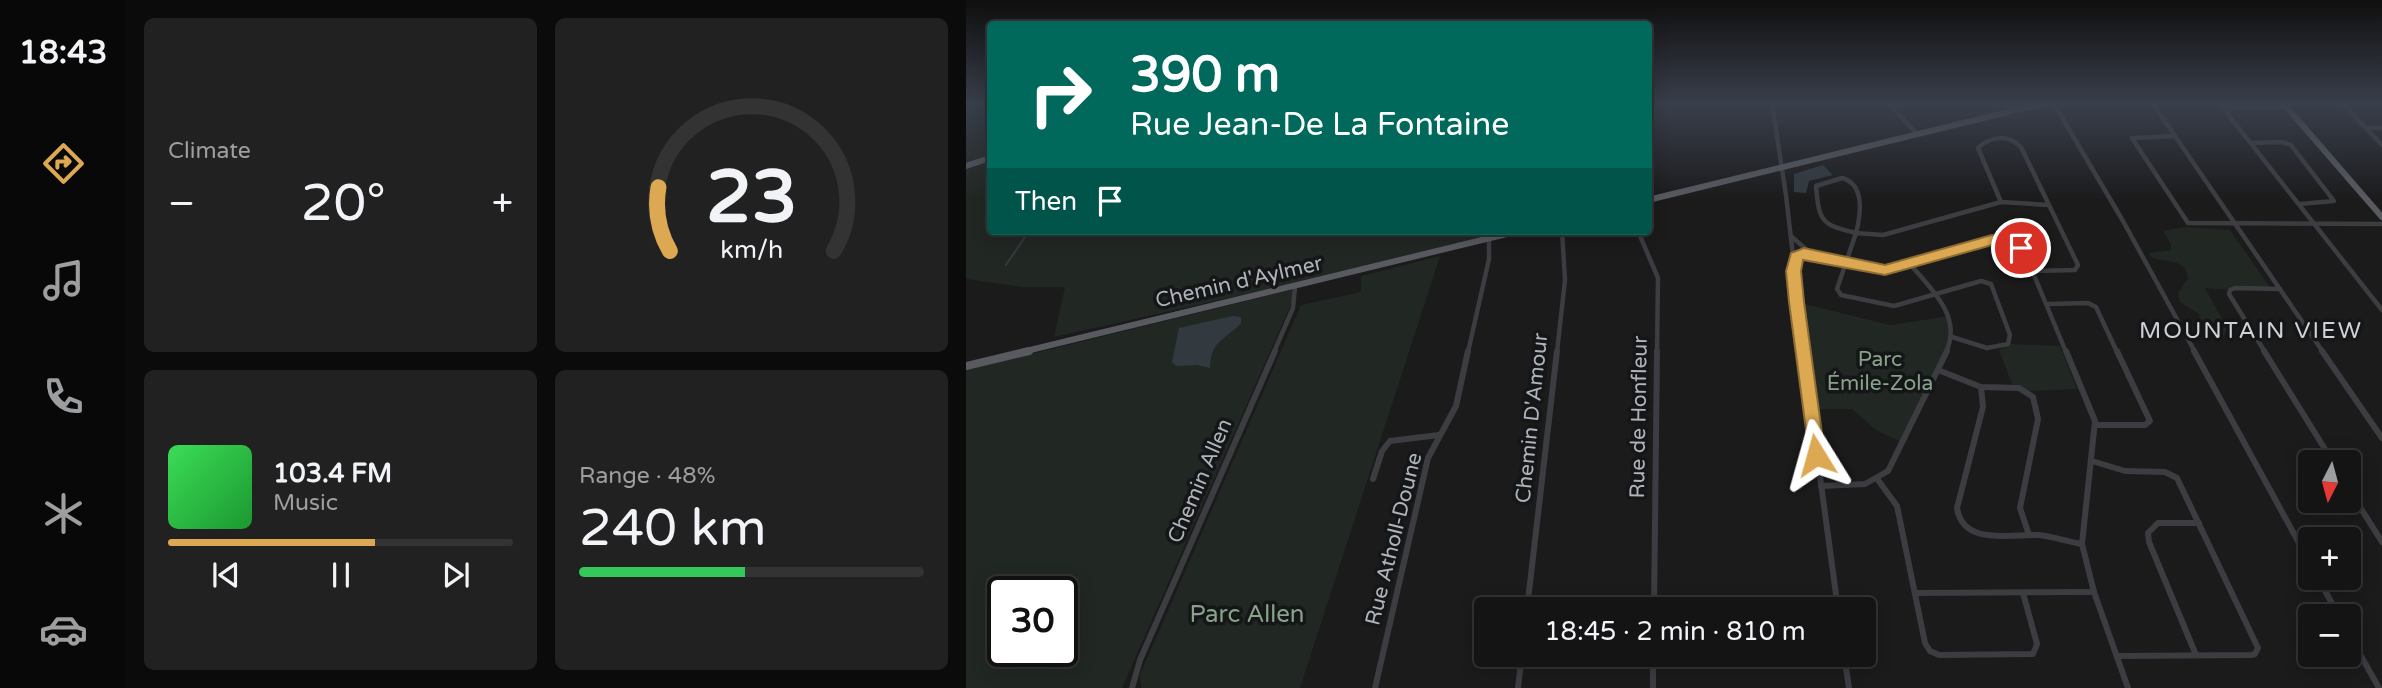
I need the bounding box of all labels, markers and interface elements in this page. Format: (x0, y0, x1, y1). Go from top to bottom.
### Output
text: 18:43 (19, 34, 107, 72)
text: 390 m (1130, 46, 1280, 105)
icon: right (1015, 49, 1106, 140)
text: Rue Jean-De La Fontaine (1130, 106, 1509, 144)
text: Climate (168, 137, 251, 165)
icon: directions (39, 139, 88, 188)
text: 23 (706, 154, 797, 242)
text: 20° (301, 172, 386, 235)
text: − (168, 181, 195, 227)
text: + (492, 181, 513, 227)
icon: arrive (1091, 182, 1129, 220)
text: Then (1015, 186, 1077, 217)
pin (1991, 218, 2051, 278)
icon: arrive (2002, 229, 2040, 267)
text: km/h (720, 235, 783, 265)
street label: Chemin d'Aylmer (1153, 251, 1325, 313)
icon: music (39, 256, 88, 305)
district label: MOUNTAIN VIEW (2139, 317, 2363, 345)
street label: Chemin D'Amour (1511, 332, 1553, 504)
street label: Rue de Honfleur (1625, 335, 1653, 499)
park label: Parc Émile-Zola (1827, 347, 1933, 396)
icon: phone (39, 372, 88, 421)
street label: Chemin Allen (1163, 415, 1237, 547)
position arrow (1779, 418, 1853, 492)
street label: Rue Atholl-Doune (1360, 450, 1428, 628)
north arrow (2298, 450, 2361, 513)
map controls (2298, 450, 2361, 667)
text: 103.4 FM (273, 458, 392, 489)
text: Range · 48% (579, 462, 715, 490)
icon: climate (39, 489, 88, 538)
text: Music (273, 489, 338, 517)
text: 240 km (579, 497, 767, 560)
button: + (2298, 527, 2361, 590)
icon: previous (207, 556, 245, 594)
icon: pause (322, 556, 360, 594)
icon: next (437, 556, 475, 594)
speed limit sign: 30 (987, 576, 1078, 667)
park label: Parc Allen (1190, 600, 1304, 629)
button: − (2298, 604, 2361, 667)
icon: car (39, 605, 88, 654)
text: 18:45 · 2 min · 810 m (1544, 616, 1806, 647)

